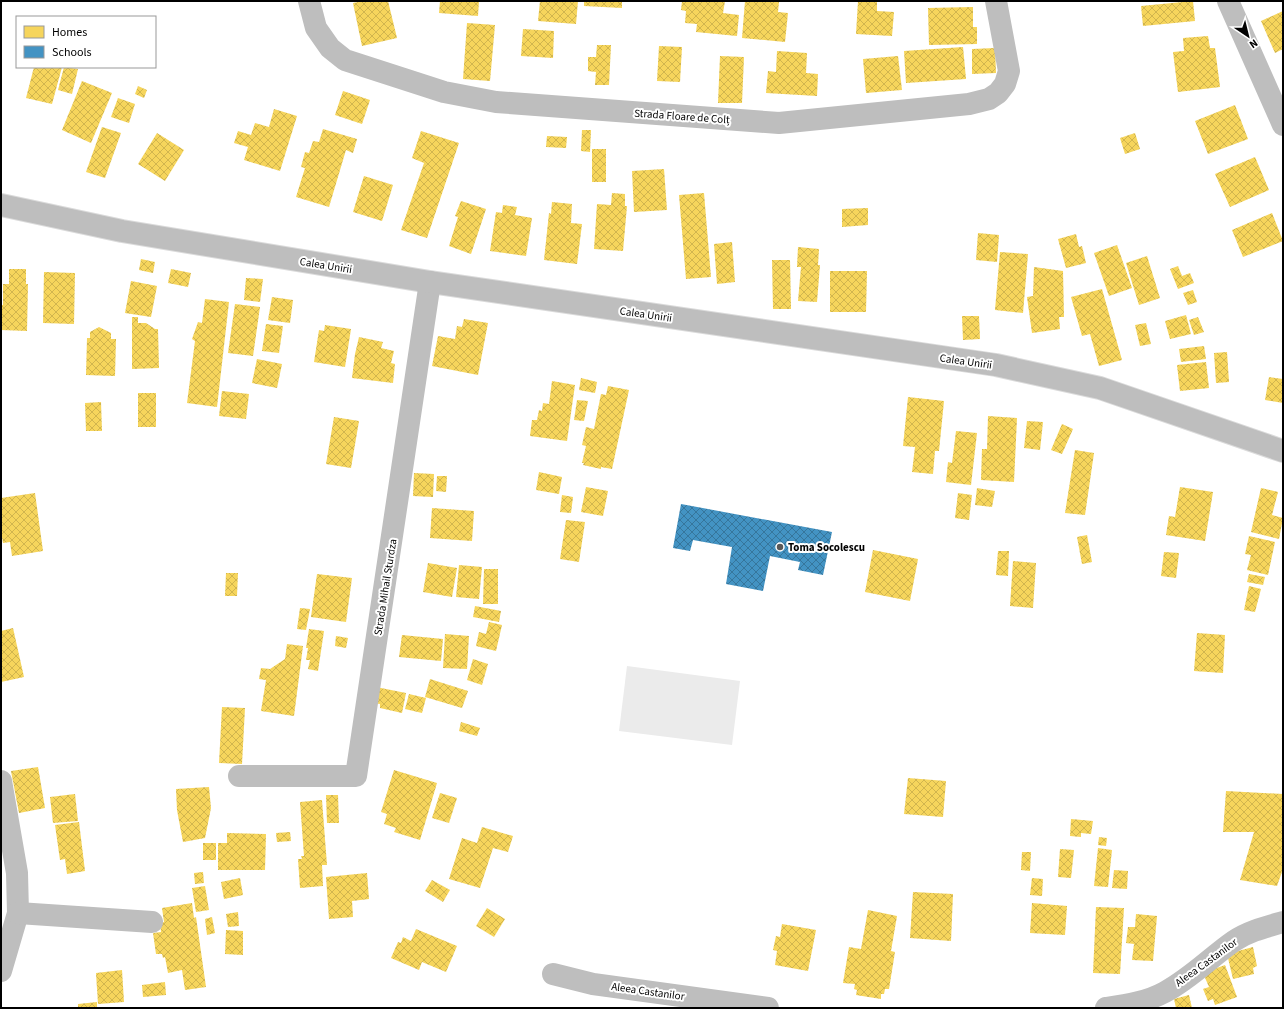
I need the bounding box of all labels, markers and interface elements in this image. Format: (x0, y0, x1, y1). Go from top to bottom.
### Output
legend (16, 16, 156, 68)
north arrow (1228, 16, 1268, 56)
text: Homes (52, 24, 87, 41)
text: N (1246, 36, 1261, 52)
text: Schools (52, 44, 92, 61)
street label: Strada Floare de Colț (634, 106, 731, 127)
street label: Calea Unirii (299, 254, 353, 277)
street label: Calea Unirii (619, 303, 673, 326)
street label: Calea Unirii (939, 350, 993, 373)
street label: Strada Mihail Sturdza (370, 538, 401, 636)
place label: Toma Socolescu (788, 540, 865, 555)
marker: Toma Socolescu (775, 542, 785, 552)
street label: Aleea Castanilor (1172, 935, 1241, 990)
street label: Aleea Castanilor (610, 979, 686, 1004)

